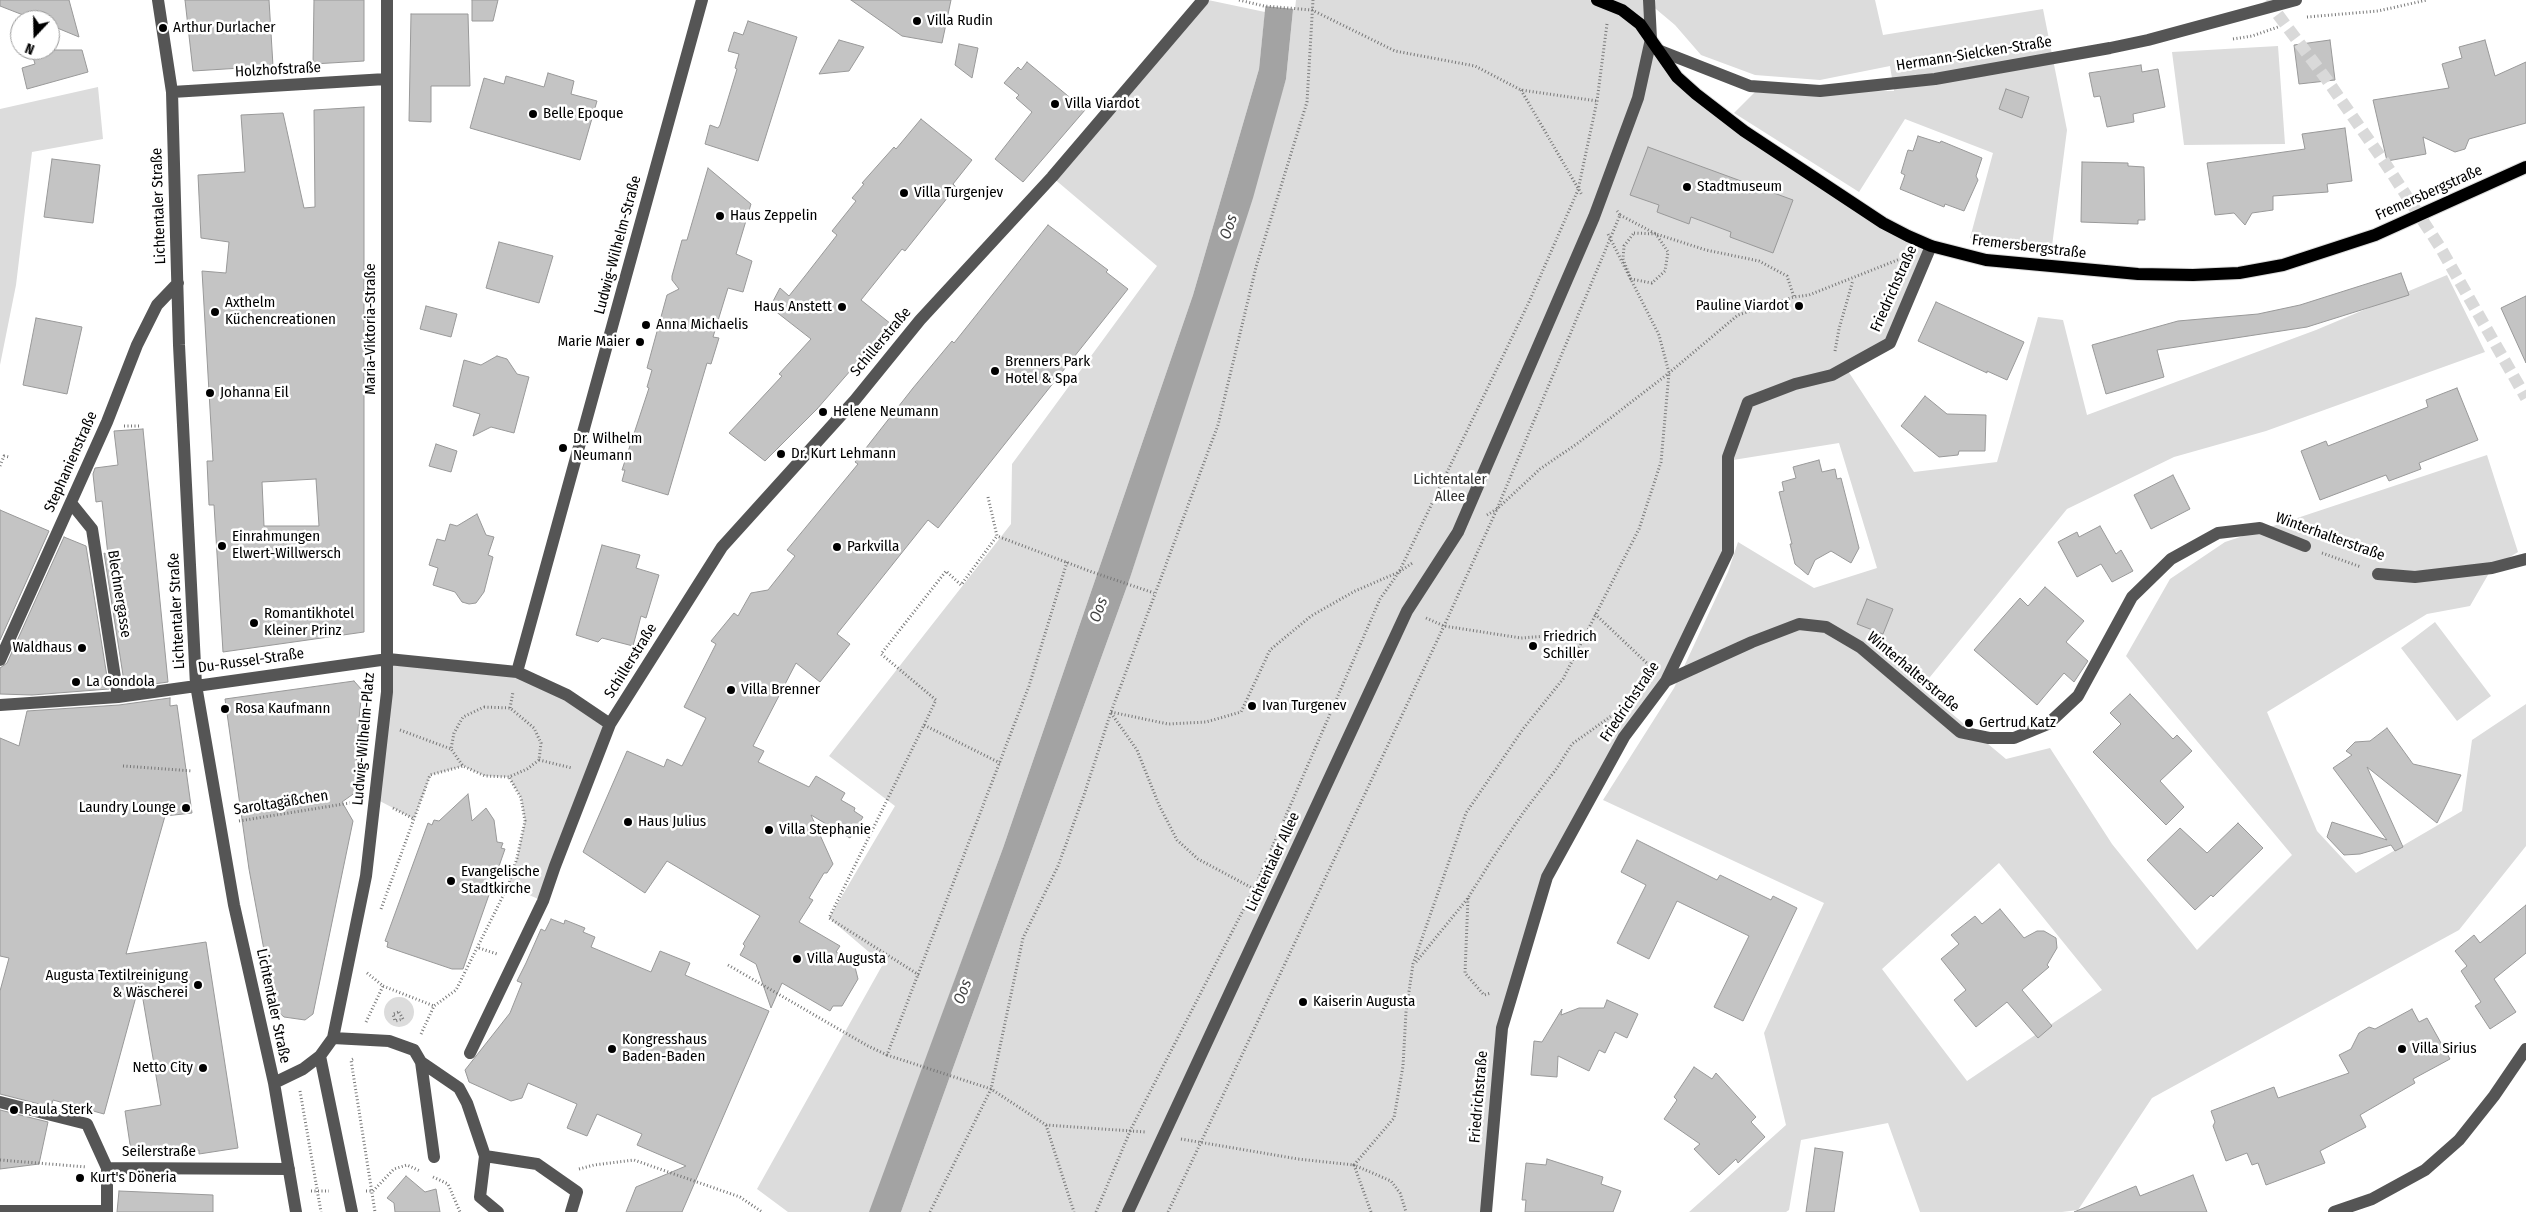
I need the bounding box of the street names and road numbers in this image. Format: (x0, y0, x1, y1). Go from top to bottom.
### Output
street label: Hermann-Sielcken-Straße (1895, 33, 2053, 75)
street label: Holzhofstraße (234, 59, 322, 81)
street label: Lichtentaler Straße (148, 147, 170, 265)
street label: Fremersbergstraße (2373, 161, 2485, 225)
street label: Ludwig-Wilhelm-Straße (591, 174, 645, 316)
street label: Fremersbergstraße (1971, 231, 2087, 263)
street label: Friedrichstraße (1867, 243, 1921, 335)
street label: Maria-Viktoria-Straße (362, 263, 380, 395)
street label: Schillerstraße (847, 304, 915, 380)
street label: Stephanienstraße (41, 409, 101, 515)
street label: Winterhalterstraße (2273, 509, 2387, 565)
street label: Blechnergasse (103, 549, 135, 639)
street label: Lichtentaler Straße (165, 552, 189, 670)
street label: Schillerstraße (601, 620, 661, 702)
street label: Winterhalterstraße (1863, 628, 1963, 716)
street label: Du-Russel-Straße (197, 645, 305, 677)
street label: Friedrichstraße (1597, 659, 1663, 745)
street label: Ludwig-Wilhelm-Platz (349, 672, 379, 806)
street label: Saroltagäßchen (233, 787, 329, 819)
street label: Lichtentaler Allee (1242, 810, 1304, 914)
street label: Lichtentaler Straße (252, 947, 294, 1065)
street label: Friedrichstraße (1466, 1050, 1492, 1144)
street label: Seilerstraße (122, 1143, 196, 1161)

